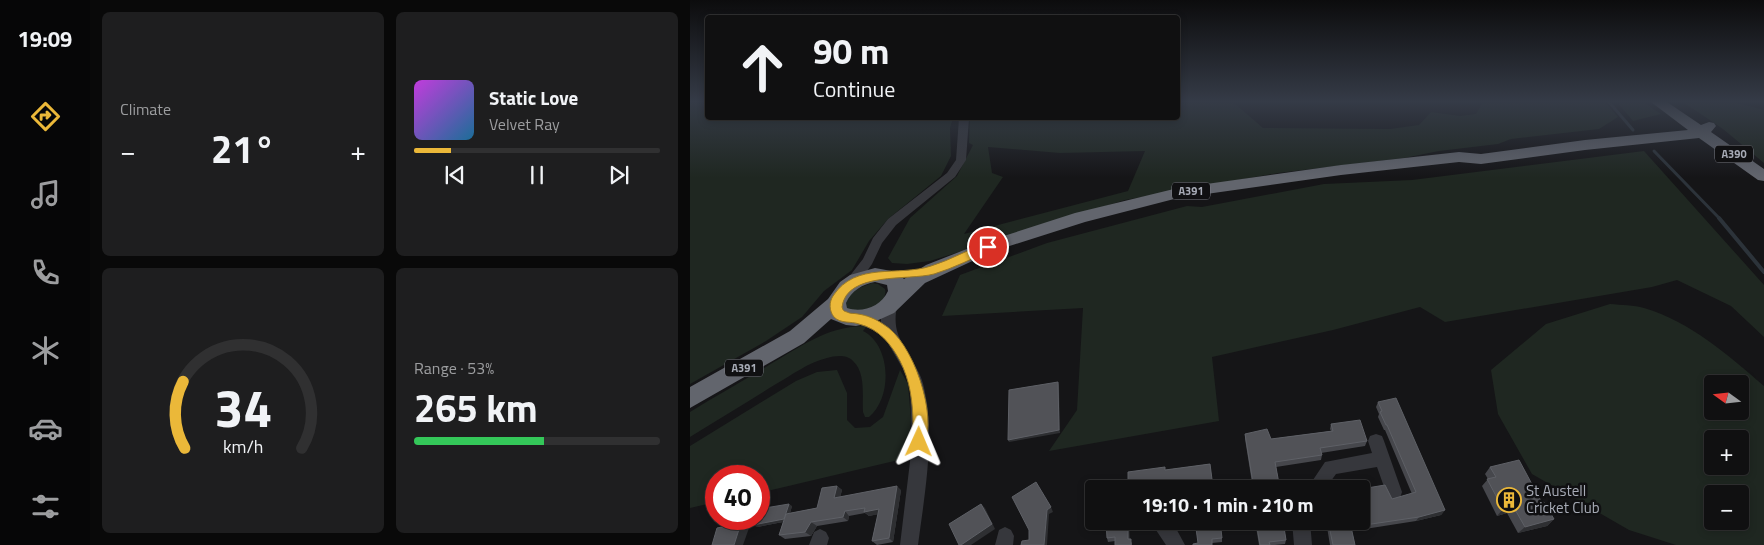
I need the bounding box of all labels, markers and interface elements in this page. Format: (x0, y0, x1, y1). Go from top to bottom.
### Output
text: 19:09 (18, 22, 72, 56)
text: 90 m (813, 24, 889, 78)
icon: ahead (730, 35, 795, 100)
text: Continue (813, 72, 895, 106)
text: Static Love (489, 83, 578, 112)
text: Climate (120, 97, 171, 121)
icon: directions (28, 99, 63, 134)
text: Velvet Ray (489, 112, 560, 136)
text: 21° (211, 120, 275, 178)
text: − (120, 129, 136, 172)
text: + (350, 129, 366, 172)
road number: A390 (1715, 146, 1753, 162)
icon: previous (441, 161, 469, 189)
icon: pause (523, 161, 551, 189)
icon: next (605, 161, 633, 189)
icon: music (28, 177, 63, 212)
road number: A391 (1172, 182, 1210, 200)
pin (967, 226, 1009, 268)
icon: arrive (974, 233, 1002, 261)
icon: phone (28, 255, 63, 290)
icon: climate (28, 333, 63, 368)
text: Range · 53% (414, 356, 494, 380)
road number: A391 (725, 359, 763, 376)
text: 34 (214, 368, 272, 447)
north arrow (1704, 375, 1749, 420)
map controls (1704, 375, 1749, 530)
text: 265 km (414, 379, 538, 437)
icon: car (28, 411, 63, 446)
position arrow (892, 415, 944, 467)
button: + (1704, 430, 1749, 475)
text: km/h (223, 433, 263, 460)
speed limit sign: 40 (705, 465, 770, 530)
place label: St Austell Cricket Club (1526, 479, 1600, 519)
button: − (1704, 485, 1749, 530)
building icon: St Austell Cricket Club (1496, 487, 1522, 513)
icon: filters (28, 489, 63, 524)
text: 19:10 · 1 min · 210 m (1141, 490, 1314, 519)

